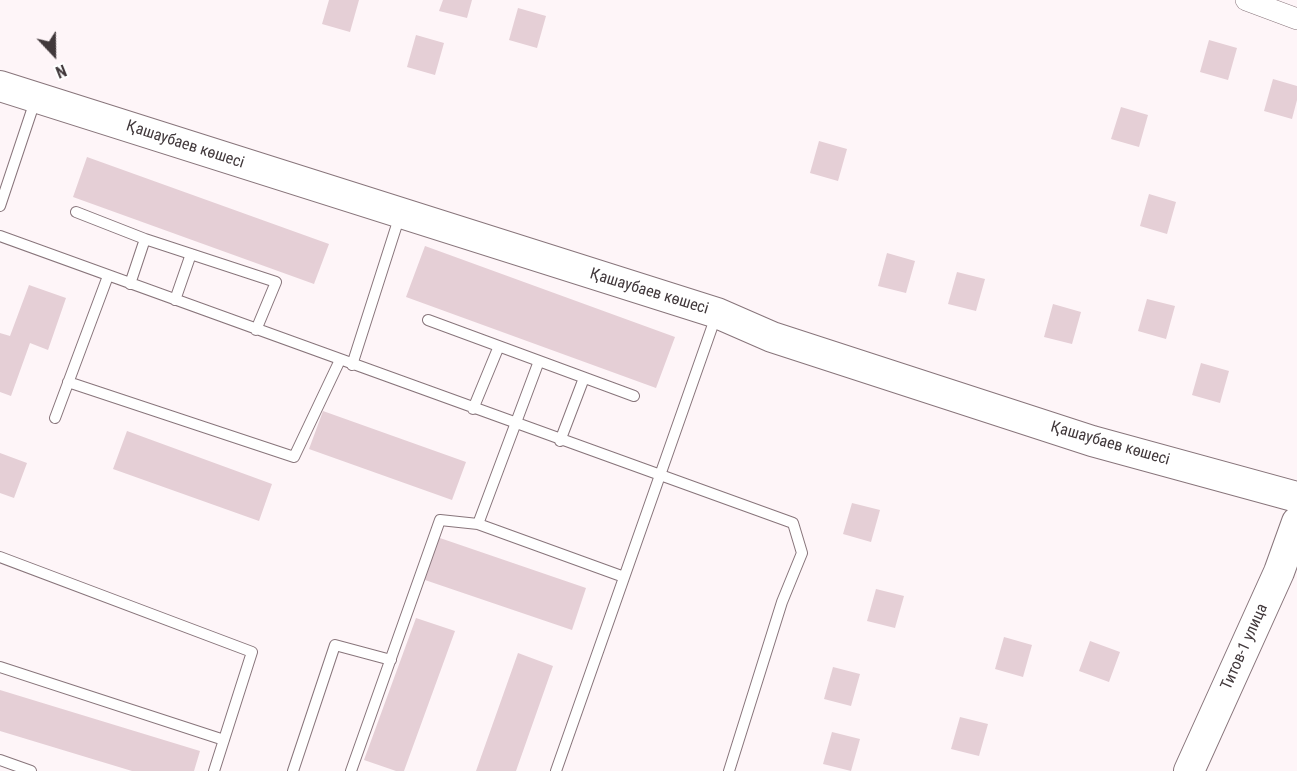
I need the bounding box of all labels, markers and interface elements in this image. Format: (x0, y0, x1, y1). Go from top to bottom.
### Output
north arrow (24, 24, 84, 84)
text: N (53, 61, 69, 82)
street label: Қашаубаев көшесі (124, 117, 246, 173)
street label: Қашаубаев көшесі (587, 265, 711, 319)
street label: Қашаубаев көшесі (1048, 418, 1172, 470)
street label: Титов-1 улица (1217, 601, 1273, 693)

